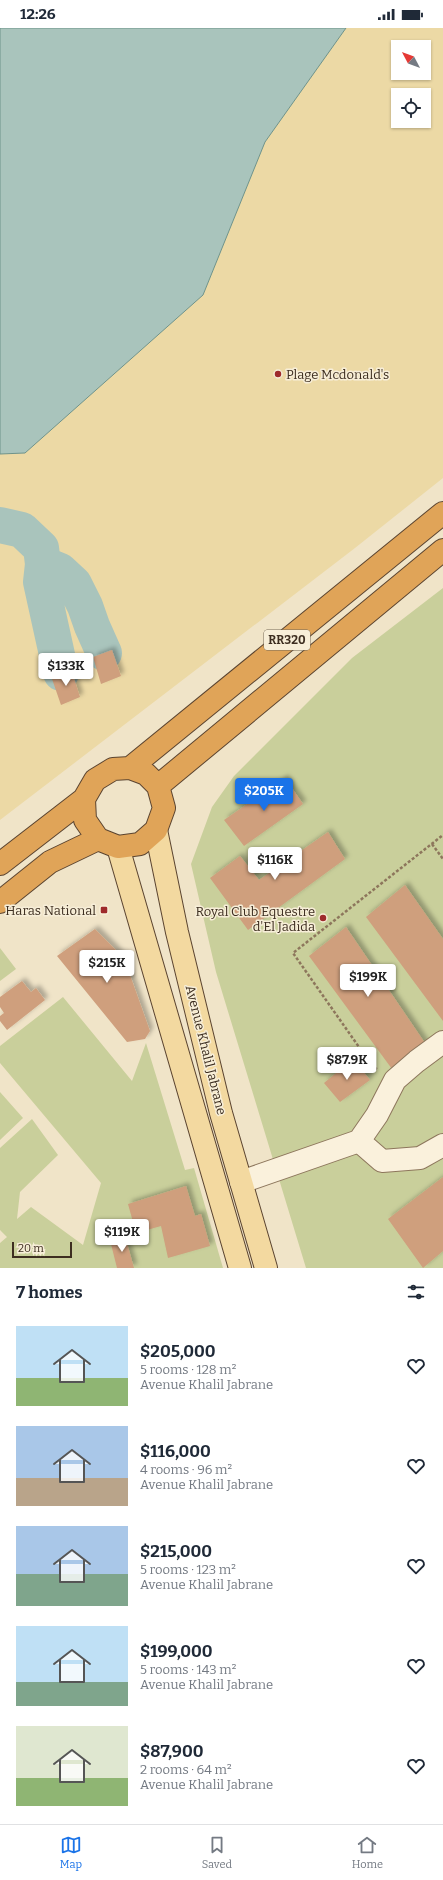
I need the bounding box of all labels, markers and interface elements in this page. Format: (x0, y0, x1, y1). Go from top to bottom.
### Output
text: 12:26 (20, 5, 56, 23)
north arrow (391, 40, 431, 80)
map controls (391, 40, 431, 128)
button: locate (391, 88, 431, 128)
place label: Plage Mcdonald's (286, 367, 389, 382)
marker: Plage Mcdonald's (273, 369, 283, 379)
road number: RR320 (264, 630, 310, 650)
pin: $133K (38, 653, 94, 687)
text: $133K (47, 658, 85, 673)
pin: $205K (236, 778, 292, 812)
text: $205K (244, 783, 284, 798)
pin: $116K (247, 847, 303, 881)
text: $116K (257, 852, 293, 867)
place label: Haras National (5, 903, 96, 918)
place label: Royal Club Equestre d'El Jadida (195, 904, 315, 934)
marker: Haras National (99, 905, 109, 915)
marker: Royal Club Equestre d'El Jadida (318, 913, 328, 923)
pin: $215K (79, 950, 135, 984)
text: $215K (88, 955, 126, 970)
pin: $199K (340, 964, 396, 998)
text: $199K (349, 969, 387, 984)
street label: Avenue Khalil Jabrane (183, 984, 229, 1116)
pin: $87.9K (314, 1047, 380, 1081)
text: $87.9K (326, 1052, 368, 1067)
pin: $119K (94, 1219, 150, 1253)
text: $119K (104, 1224, 140, 1239)
scale bar (12, 1240, 72, 1259)
text: 20 m (18, 1242, 44, 1255)
icon: filters (405, 1281, 427, 1303)
text: 7 homes (16, 1282, 83, 1303)
text: $205,000 (140, 1341, 216, 1362)
icon: home (48, 1342, 96, 1390)
icon: heart (405, 1355, 427, 1377)
text: 5 rooms · 128 m² (140, 1362, 236, 1377)
text: Avenue Khalil Jabrane (140, 1377, 273, 1392)
text: $116,000 (140, 1441, 211, 1462)
icon: home (48, 1442, 96, 1490)
icon: heart (405, 1455, 427, 1477)
text: 4 rooms · 96 m² (140, 1462, 232, 1477)
text: Avenue Khalil Jabrane (140, 1477, 273, 1492)
text: $215,000 (140, 1541, 212, 1562)
icon: home (48, 1542, 96, 1590)
icon: heart (405, 1555, 427, 1577)
text: 5 rooms · 123 m² (140, 1562, 236, 1577)
text: Avenue Khalil Jabrane (140, 1577, 273, 1592)
text: $199,000 (140, 1641, 213, 1662)
icon: home (48, 1642, 96, 1690)
icon: heart (405, 1655, 427, 1677)
text: 5 rooms · 143 m² (140, 1662, 236, 1677)
text: Avenue Khalil Jabrane (140, 1677, 273, 1692)
text: $87,900 (140, 1741, 204, 1762)
icon: home (48, 1742, 96, 1790)
icon: heart (405, 1755, 427, 1777)
text: 2 rooms · 64 m² (140, 1762, 232, 1777)
text: Avenue Khalil Jabrane (140, 1777, 273, 1792)
tab: Map (60, 1834, 82, 1871)
tab: Saved (202, 1834, 232, 1871)
tab: Home (352, 1834, 383, 1871)

